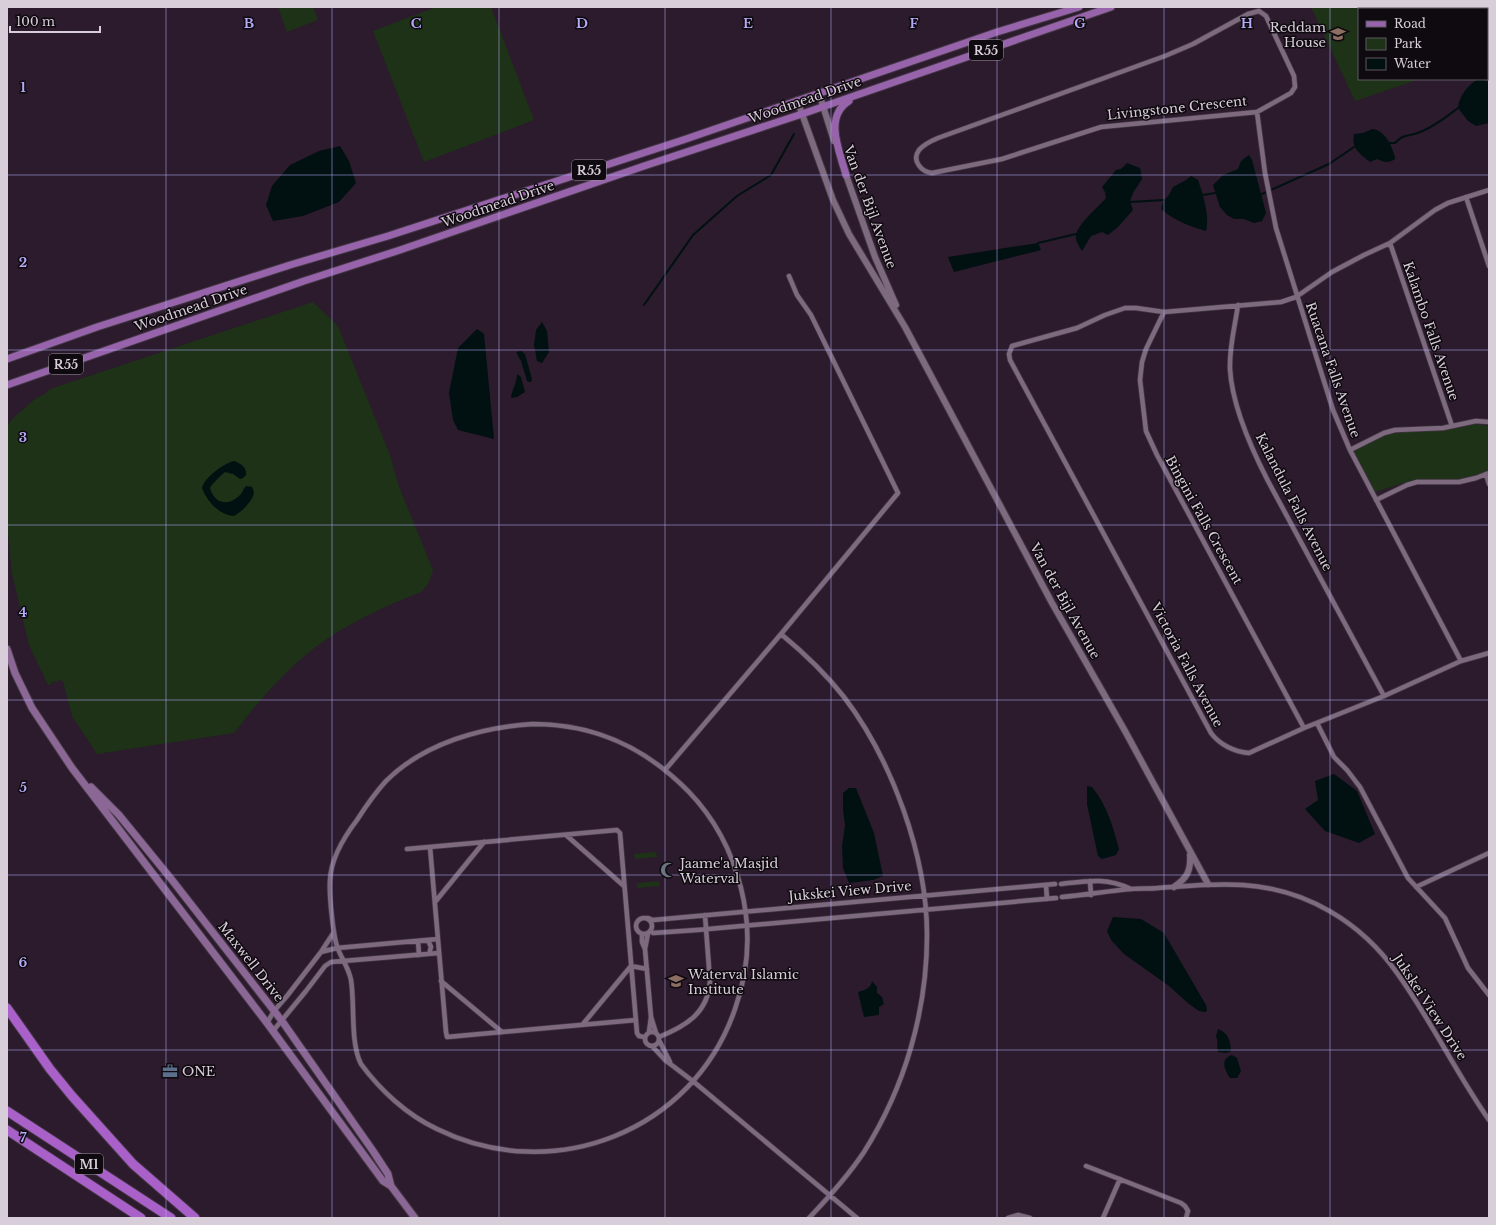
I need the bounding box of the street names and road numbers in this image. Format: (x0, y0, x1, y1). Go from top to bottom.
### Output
road number: R55 (969, 40, 1003, 60)
street label: Woodmead Drive (745, 73, 864, 128)
street label: Livingstone Crescent (1106, 92, 1248, 124)
street label: Van der Bijl Avenue (839, 142, 900, 271)
road number: R55 (572, 160, 606, 180)
street label: Woodmead Drive (438, 177, 557, 232)
street label: Kalambo Falls Avenue (1399, 259, 1463, 403)
street label: Woodmead Drive (131, 281, 250, 336)
street label: Ruacana Falls Avenue (1302, 300, 1364, 440)
road number: R55 (49, 354, 83, 374)
street label: Kalandula Falls Avenue (1252, 430, 1336, 574)
street label: Bingini Falls Crescent (1162, 453, 1246, 587)
street label: Van der Bijl Avenue (1026, 539, 1104, 662)
street label: Victoria Falls Avenue (1146, 599, 1227, 730)
street label: Jukskei View Drive (786, 877, 912, 905)
street label: Maxwell Drive (214, 919, 288, 1005)
street label: Jukskei View Drive (1388, 949, 1471, 1063)
road number: M1 (75, 1154, 103, 1174)

